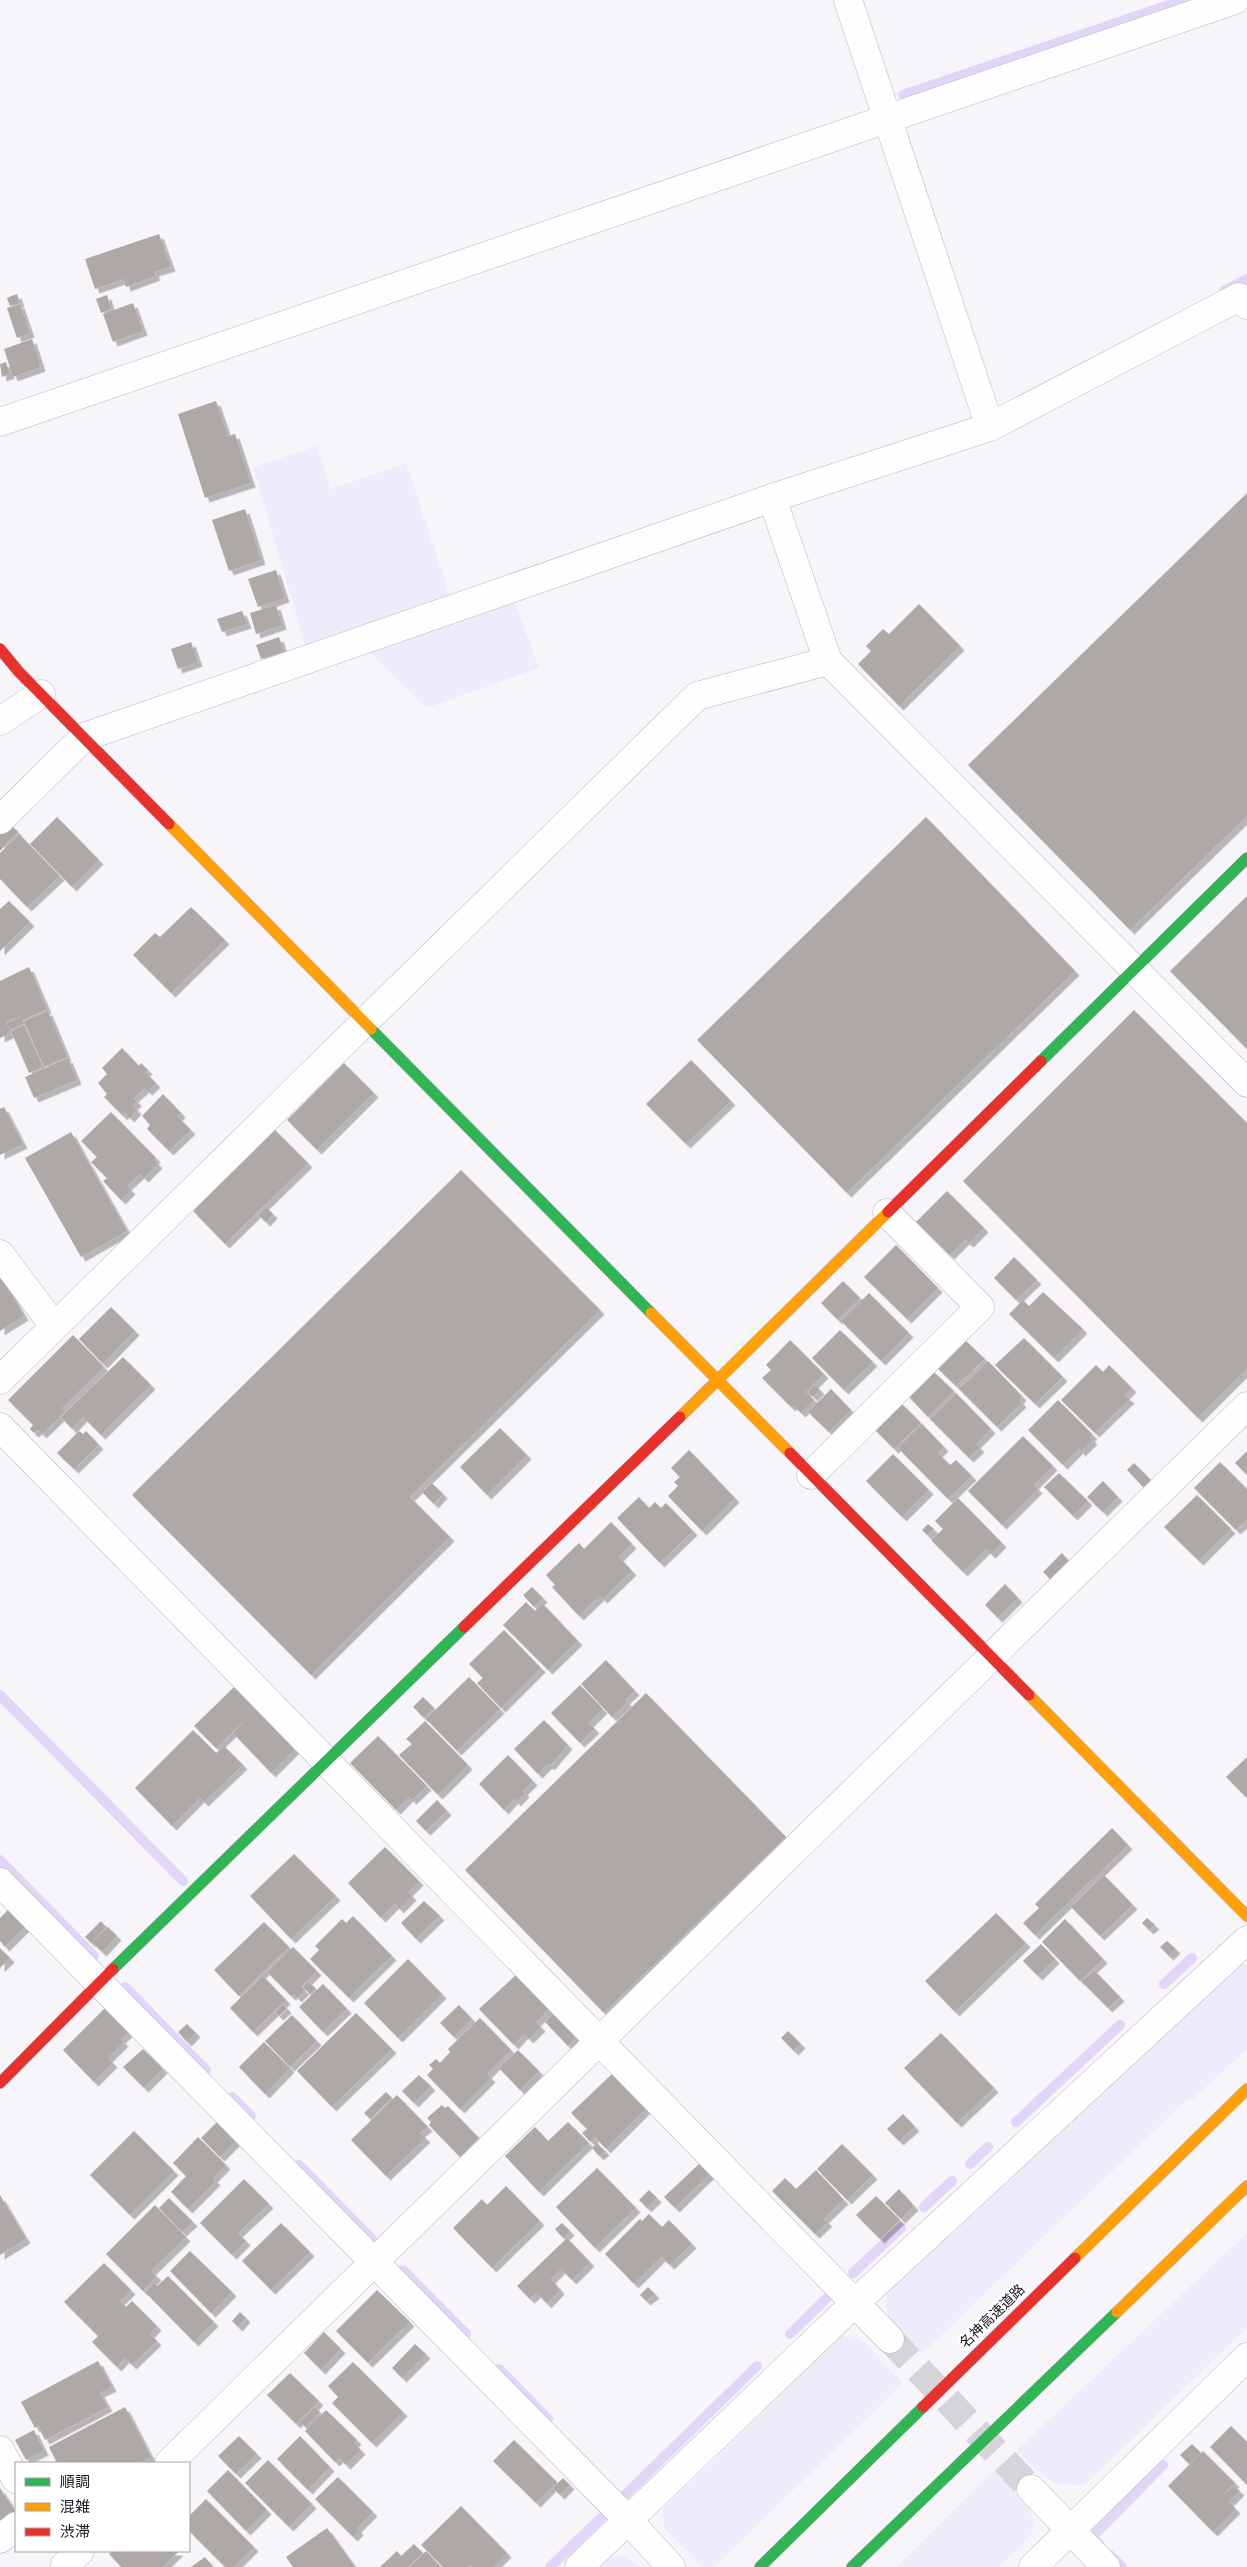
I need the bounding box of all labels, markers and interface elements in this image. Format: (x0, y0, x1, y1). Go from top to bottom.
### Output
street label: 名神高速道路 (957, 2282, 1029, 2352)
legend (15, 2462, 190, 2552)
text: 順調 (60, 2474, 90, 2493)
text: 混雑 (60, 2499, 90, 2518)
text: 渋滞 (60, 2524, 90, 2543)

